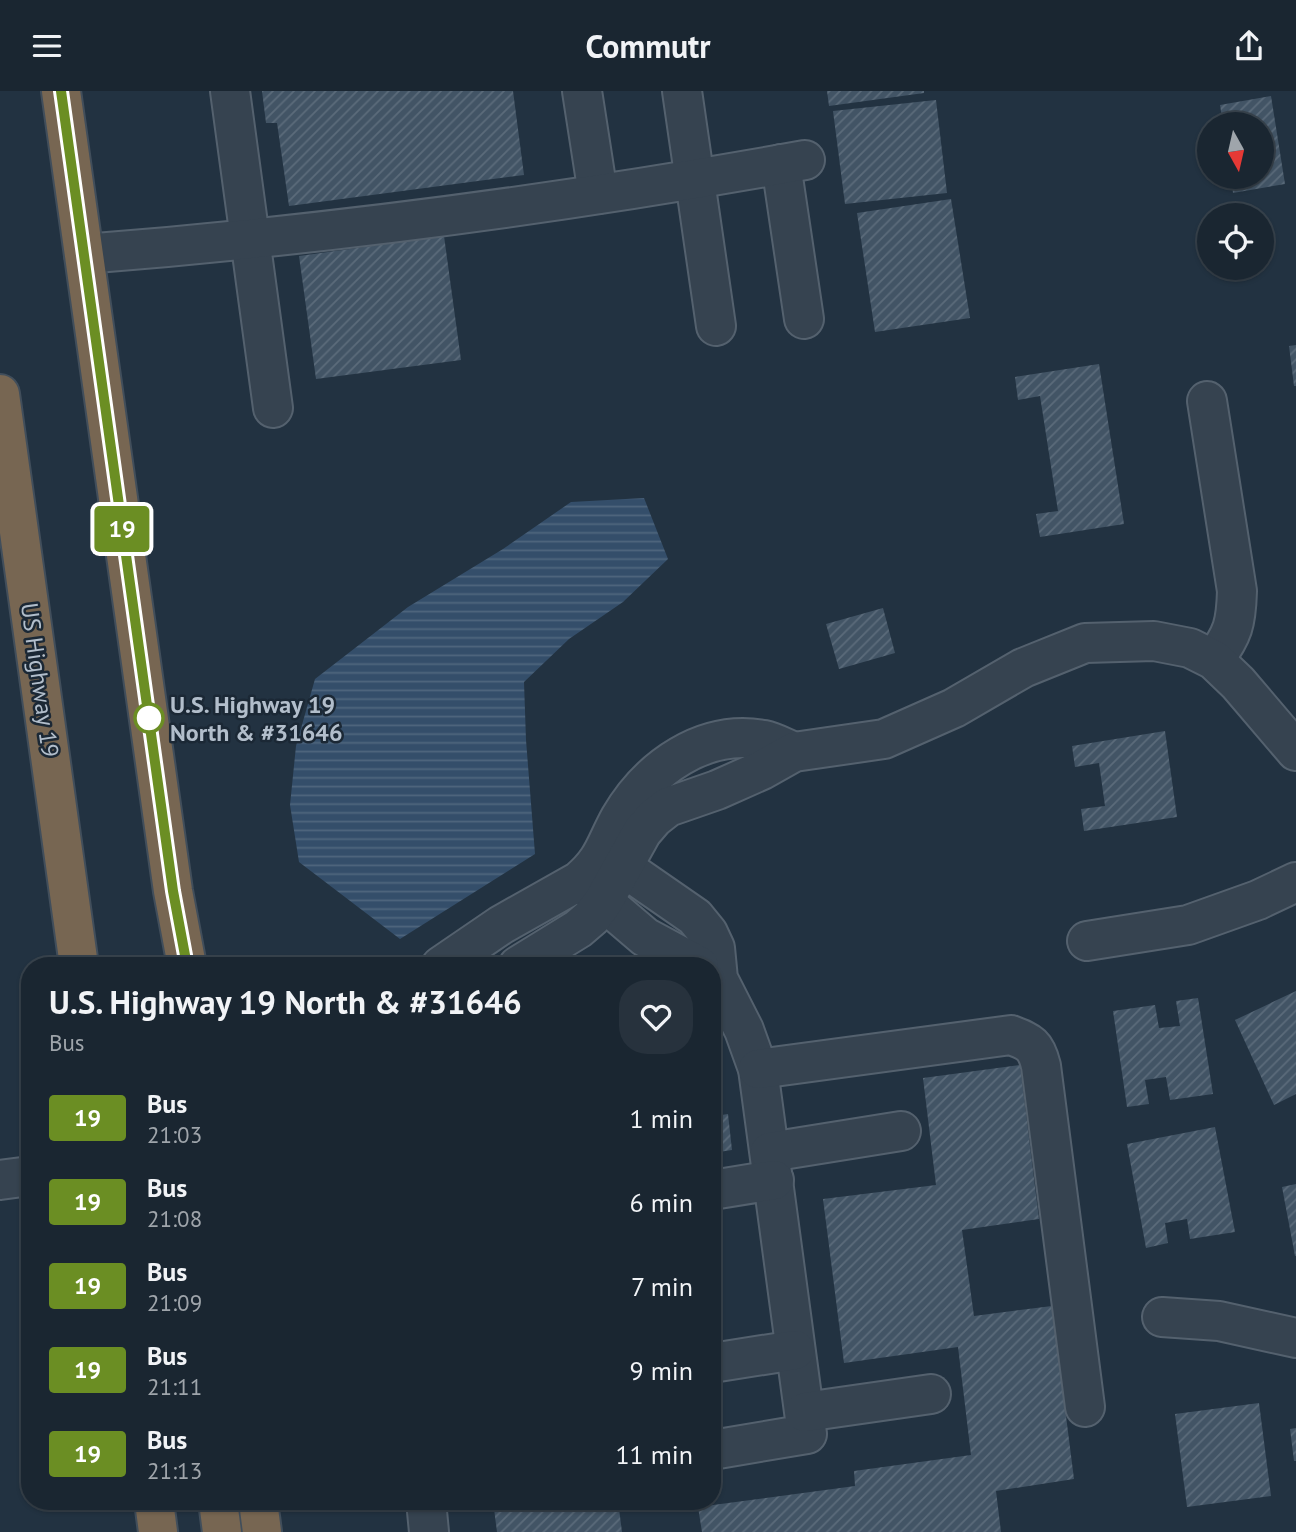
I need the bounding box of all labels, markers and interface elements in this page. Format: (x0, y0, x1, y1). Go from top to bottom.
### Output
text: Commutr (585, 25, 711, 67)
icon: menu (28, 27, 66, 65)
icon: share (1230, 27, 1268, 65)
north arrow (1197, 112, 1274, 189)
map controls (1197, 112, 1274, 280)
button: locate (1197, 203, 1274, 280)
line badge: 19 (90, 506, 154, 552)
text: 19 (108, 513, 136, 544)
street label: US Highway 19 (14, 601, 66, 759)
place label: U.S. Highway 19 North & #31646 (170, 689, 343, 748)
marker: U.S. Highway 19 North & #31646 (134, 703, 164, 733)
text: U.S. Highway 19 North & #31646 (49, 980, 522, 1023)
button: heart (619, 980, 693, 1054)
text: Bus (49, 1028, 85, 1057)
text: Bus (147, 1087, 187, 1120)
text: 19 (74, 1102, 101, 1133)
text: 1 min (630, 1102, 693, 1135)
text: 21:03 (147, 1120, 202, 1149)
text: Bus (147, 1171, 187, 1204)
text: 19 (74, 1186, 101, 1217)
text: 6 min (630, 1186, 693, 1219)
text: 21:08 (147, 1204, 202, 1233)
text: Bus (147, 1255, 187, 1288)
text: 19 (74, 1270, 101, 1301)
text: 7 min (631, 1270, 693, 1303)
text: 21:09 (147, 1288, 202, 1317)
text: Bus (147, 1339, 187, 1372)
text: 19 (74, 1354, 101, 1385)
text: 9 min (630, 1354, 693, 1387)
text: 21:11 (147, 1372, 202, 1401)
text: Bus (147, 1423, 187, 1456)
text: 19 (74, 1438, 101, 1469)
text: 11 min (615, 1438, 693, 1471)
text: 21:13 (147, 1456, 202, 1485)

